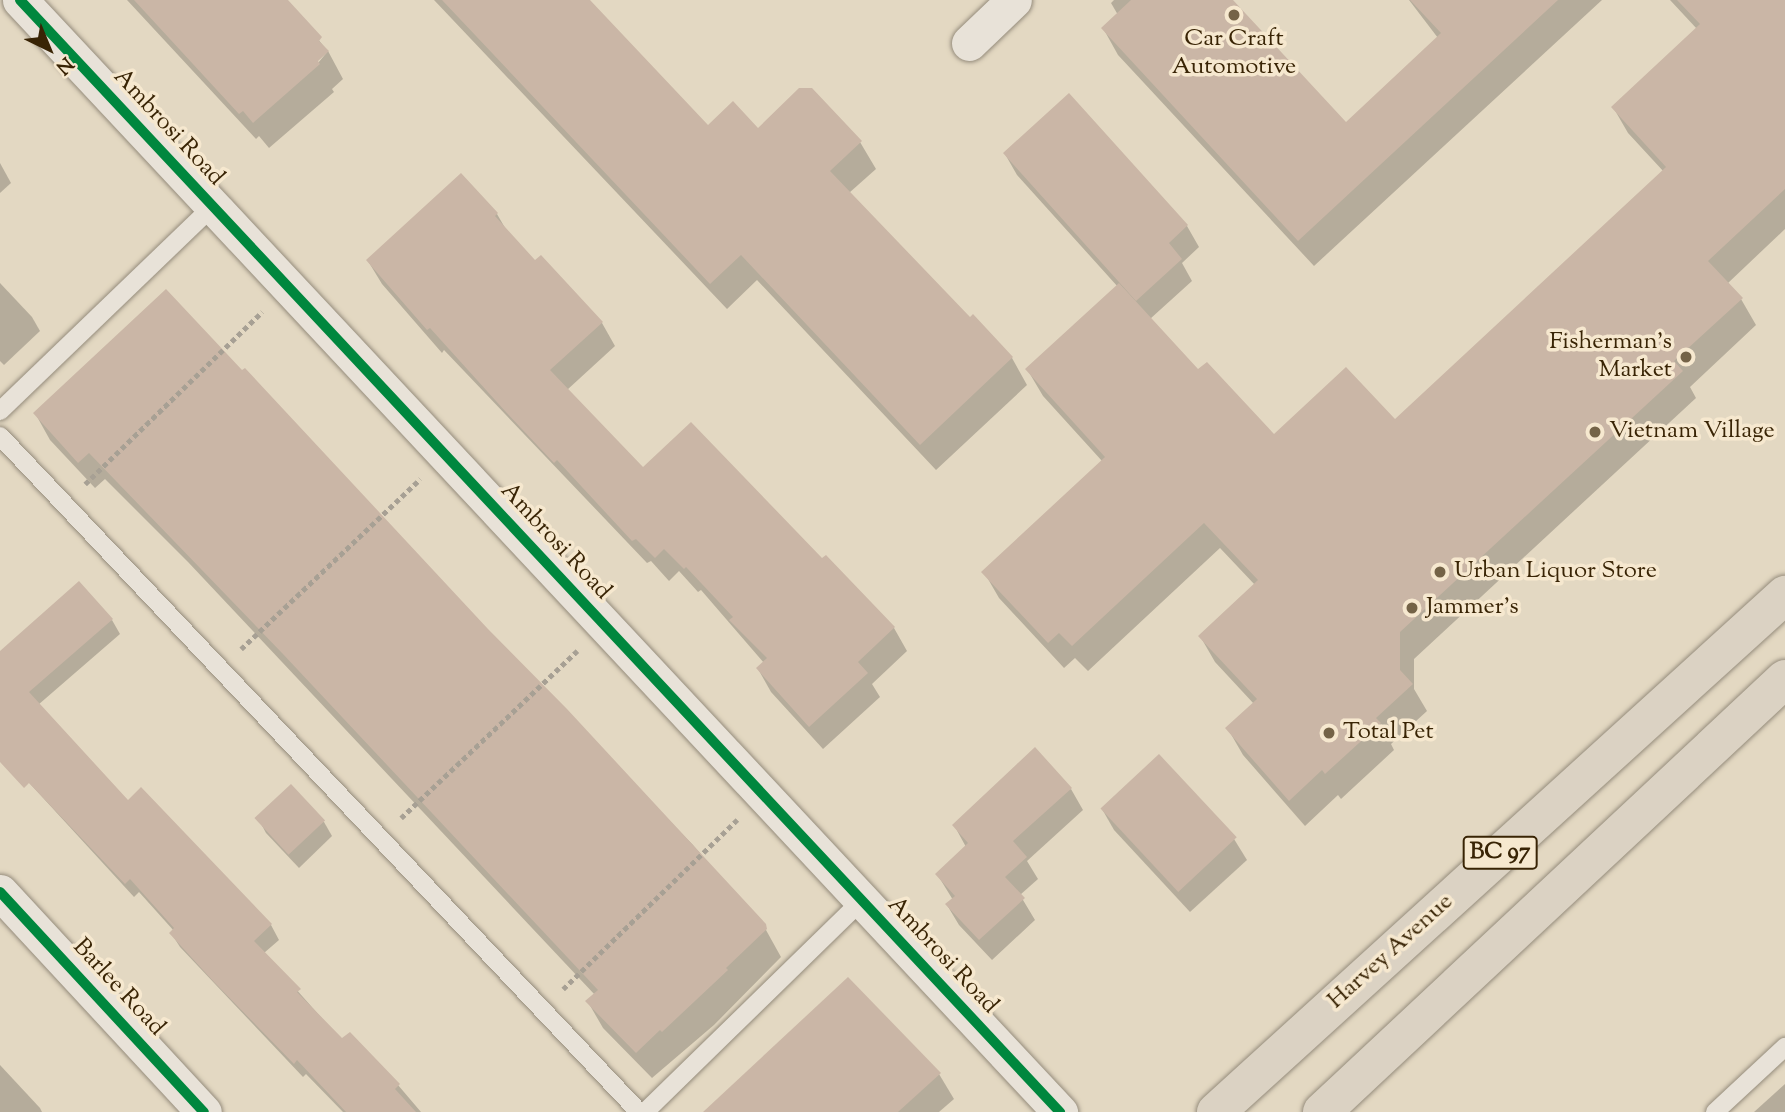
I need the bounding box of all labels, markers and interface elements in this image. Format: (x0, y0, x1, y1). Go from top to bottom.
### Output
marker: Car Craft Automotive (1226, 7, 1242, 23)
north arrow (14, 14, 84, 84)
place label: Car Craft Automotive (1172, 26, 1296, 82)
text: N (49, 50, 78, 80)
street label: Ambrosi Road (106, 63, 230, 193)
place label: Fisherman's Market (1549, 329, 1672, 385)
marker: Fisherman's Market (1678, 349, 1694, 365)
place label: Vietnam Village (1609, 418, 1775, 446)
marker: Vietnam Village (1587, 424, 1603, 440)
street label: Ambrosi Road (493, 477, 617, 607)
place label: Urban Liquor Store (1454, 558, 1657, 586)
marker: Urban Liquor Store (1432, 564, 1448, 580)
place label: Jammer's (1426, 594, 1519, 622)
marker: Jammer's (1404, 600, 1420, 616)
place label: Total Pet (1343, 719, 1434, 747)
marker: Total Pet (1321, 725, 1337, 741)
road number: BC 97 (1462, 834, 1538, 873)
street label: Harvey Avenue (1322, 888, 1460, 1016)
street label: Ambrosi Road (880, 891, 1004, 1021)
street label: Barlee Road (66, 933, 170, 1043)

